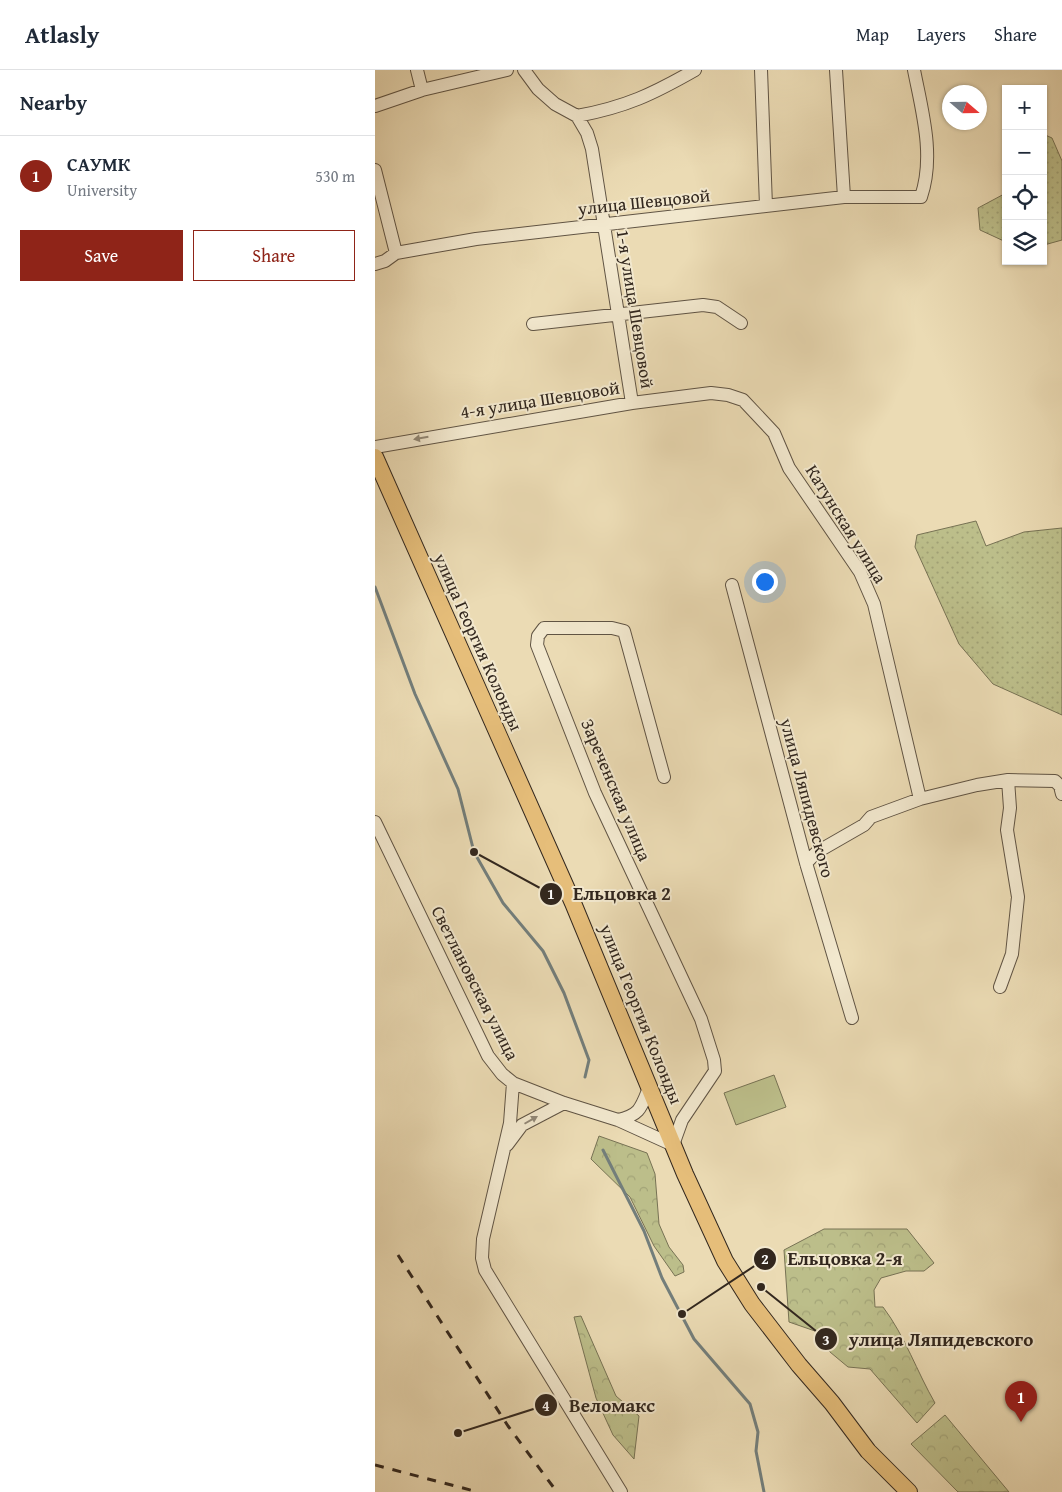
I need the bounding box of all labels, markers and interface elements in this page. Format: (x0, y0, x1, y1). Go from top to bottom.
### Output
text: Atlasly (25, 17, 99, 52)
text: Map (856, 21, 889, 48)
text: Layers (917, 21, 966, 48)
text: Share (994, 21, 1037, 48)
north arrow (942, 85, 987, 130)
map controls (1002, 85, 1047, 265)
button: + (1002, 85, 1047, 130)
text: Nearby (20, 87, 87, 118)
button: − (1002, 130, 1047, 175)
text: САУМК (67, 150, 130, 178)
text: 1 (32, 164, 40, 188)
text: 530 m (315, 164, 355, 188)
button: locate (1002, 175, 1047, 220)
text: University (67, 178, 137, 202)
street label: улица Шевцовой (575, 181, 712, 222)
button: layers (1002, 220, 1047, 265)
street label: 1-я улица Шевцовой (610, 227, 661, 391)
button: Save (20, 230, 183, 281)
button: Share (193, 230, 355, 281)
street label: 4-я улица Шевцовой (458, 374, 622, 425)
one-way arrow (414, 434, 429, 442)
street label: Катунская улица (799, 459, 894, 589)
street label: улица Георгия Колонды (427, 548, 530, 735)
your location (752, 569, 778, 595)
street label: Зареченская улица (574, 714, 659, 866)
street label: улица Ляпидевского (773, 714, 842, 881)
callout: Ельцовка 2 (538, 877, 681, 911)
text: Ельцовка 2 (573, 879, 671, 907)
text: 1 (547, 883, 555, 904)
street label: Светлановская улица (425, 901, 526, 1065)
street label: улица Георгия Колонды (593, 919, 690, 1108)
one-way arrow (524, 1116, 537, 1125)
callout: Ельцовка 2-я (753, 1242, 913, 1276)
text: Ельцовка 2-я (788, 1244, 902, 1272)
text: 2 (761, 1248, 769, 1269)
callout: улица Ляпидевского (814, 1322, 1043, 1356)
text: улица Ляпидевского (848, 1325, 1033, 1353)
text: 3 (822, 1329, 830, 1350)
pin: 1 (1005, 1381, 1037, 1422)
callout: Веломакс (534, 1388, 665, 1422)
text: Веломакс (569, 1391, 655, 1419)
text: 4 (542, 1395, 550, 1416)

